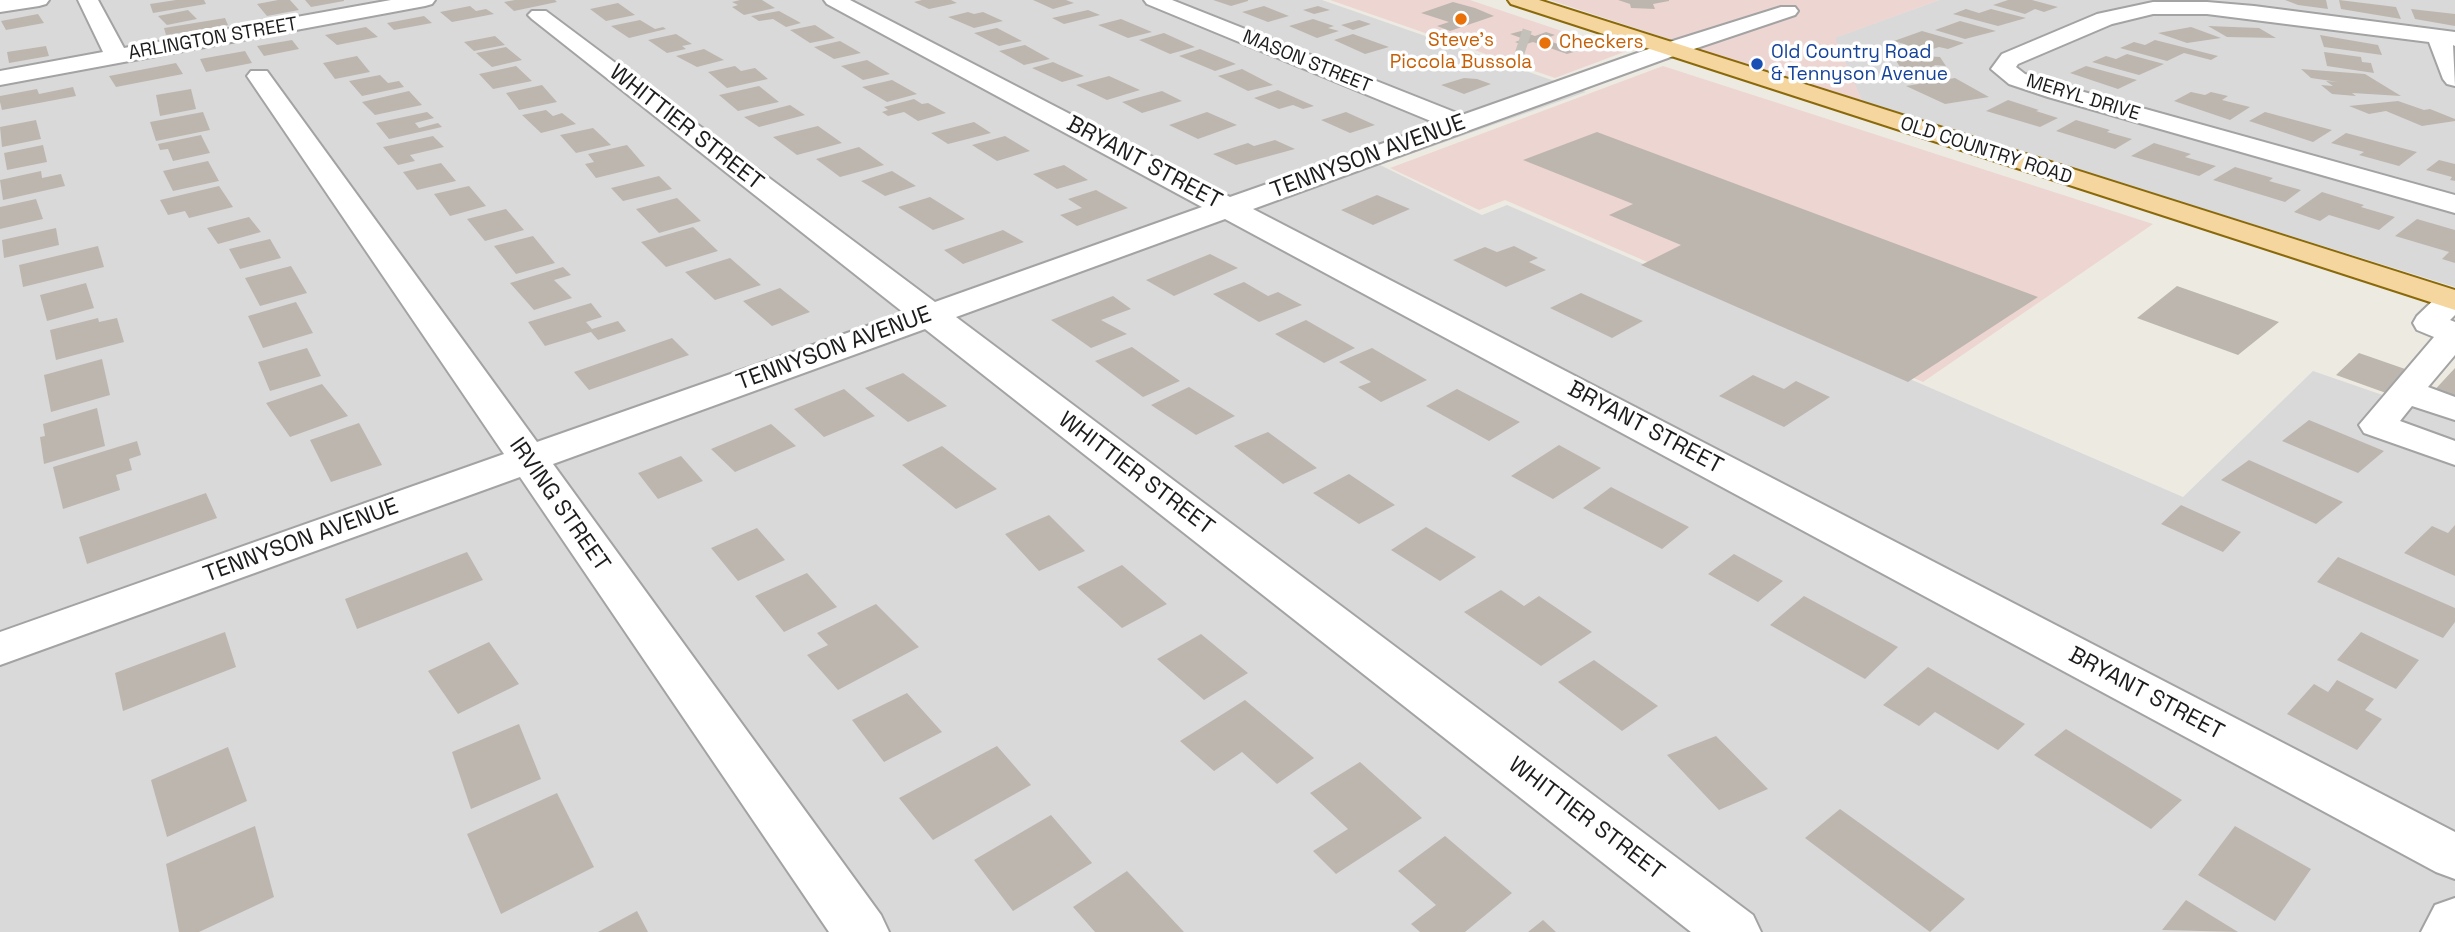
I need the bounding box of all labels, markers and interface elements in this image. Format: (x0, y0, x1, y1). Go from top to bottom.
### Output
marker: Steve's Piccola Bussola (1453, 11, 1469, 27)
street label: ARLINGTON STREET (127, 13, 299, 65)
street label: MASON STREET (1239, 26, 1375, 98)
place label: Steve's Piccola Bussola (1390, 30, 1532, 74)
place label: Checkers (1559, 32, 1643, 54)
marker: Checkers (1537, 35, 1553, 51)
place label: Old Country Road & Tennyson Avenue (1771, 42, 1948, 86)
marker: Old Country Road & Tennyson Avenue (1749, 56, 1765, 72)
street label: WHITTIER STREET (604, 59, 768, 197)
street label: MERYL DRIVE (2024, 70, 2142, 126)
street label: TENNYSON AVENUE (1267, 109, 1469, 205)
street label: BRYANT STREET (1062, 111, 1226, 215)
street label: OLD COUNTRY ROAD (1897, 112, 2075, 190)
street label: TENNYSON AVENUE (733, 301, 935, 397)
street label: BRYANT STREET (1563, 376, 1727, 480)
street label: WHITTIER STREET (1053, 406, 1219, 542)
street label: IRVING STREET (503, 433, 615, 577)
street label: TENNYSON AVENUE (200, 493, 402, 589)
street label: BRYANT STREET (2064, 642, 2228, 746)
street label: WHITTIER STREET (1503, 751, 1669, 887)

